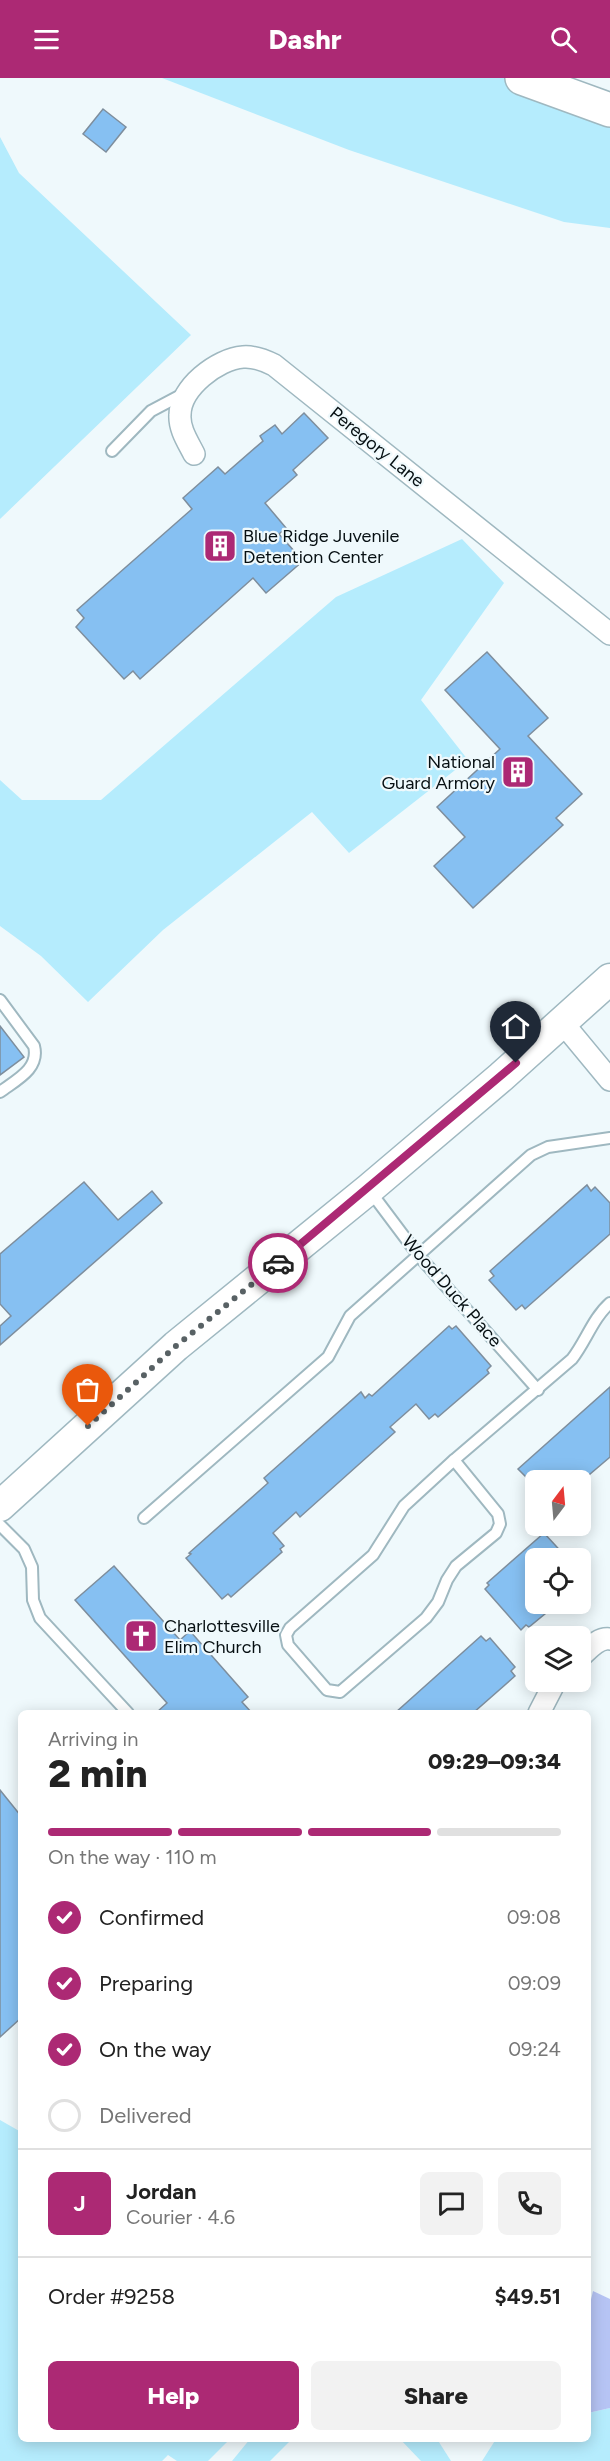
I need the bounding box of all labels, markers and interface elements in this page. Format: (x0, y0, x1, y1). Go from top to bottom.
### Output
icon: menu (30, 23, 63, 56)
text: Dashr (269, 23, 341, 56)
icon: search (547, 23, 580, 56)
street label: Peregory Lane (325, 402, 429, 492)
place label: Blue Ridge Juvenile Detention Center (243, 525, 400, 568)
building icon: Blue Ridge Juvenile Detention Center (202, 528, 238, 564)
place label: National Guard Armory (381, 751, 496, 794)
building icon: National Guard Armory (500, 754, 536, 790)
pin (490, 1001, 541, 1063)
icon: home (499, 1010, 532, 1043)
street label: Wood Duck Place (397, 1231, 507, 1352)
courier (248, 1233, 308, 1293)
icon: car (262, 1247, 295, 1280)
pin (62, 1364, 113, 1426)
icon: bag (71, 1373, 104, 1406)
north arrow (525, 1470, 591, 1536)
map controls (525, 1470, 591, 1692)
button: locate (525, 1548, 591, 1614)
place label: Charlottesville Elim Church (164, 1615, 280, 1658)
church icon: Charlottesville Elim Church (123, 1618, 159, 1654)
button: layers (525, 1626, 591, 1692)
text: Arriving in (48, 1727, 138, 1751)
text: 09:29–09:34 (428, 1748, 561, 1775)
text: 2 min (48, 1750, 148, 1797)
text: On the way · 110 m (48, 1845, 216, 1869)
icon: check (48, 1901, 81, 1934)
text: Confirmed (99, 1904, 204, 1931)
text: 09:08 (507, 1905, 561, 1929)
icon: check (48, 1967, 81, 2000)
text: Preparing (99, 1970, 193, 1997)
text: 09:09 (508, 1971, 561, 1995)
icon: check (48, 2033, 81, 2066)
text: On the way (99, 2036, 211, 2063)
text: 09:24 (508, 2037, 561, 2061)
text: Delivered (99, 2102, 192, 2129)
button: chat (420, 2172, 483, 2235)
button: phone (498, 2172, 561, 2235)
text: Jordan (126, 2178, 197, 2205)
text: J (73, 2190, 86, 2217)
text: Courier · 4.6 (126, 2205, 235, 2229)
text: Order #9258 (48, 2283, 175, 2310)
text: $49.51 (495, 2283, 561, 2310)
button: Help (48, 2361, 299, 2430)
button: Share (311, 2361, 561, 2430)

